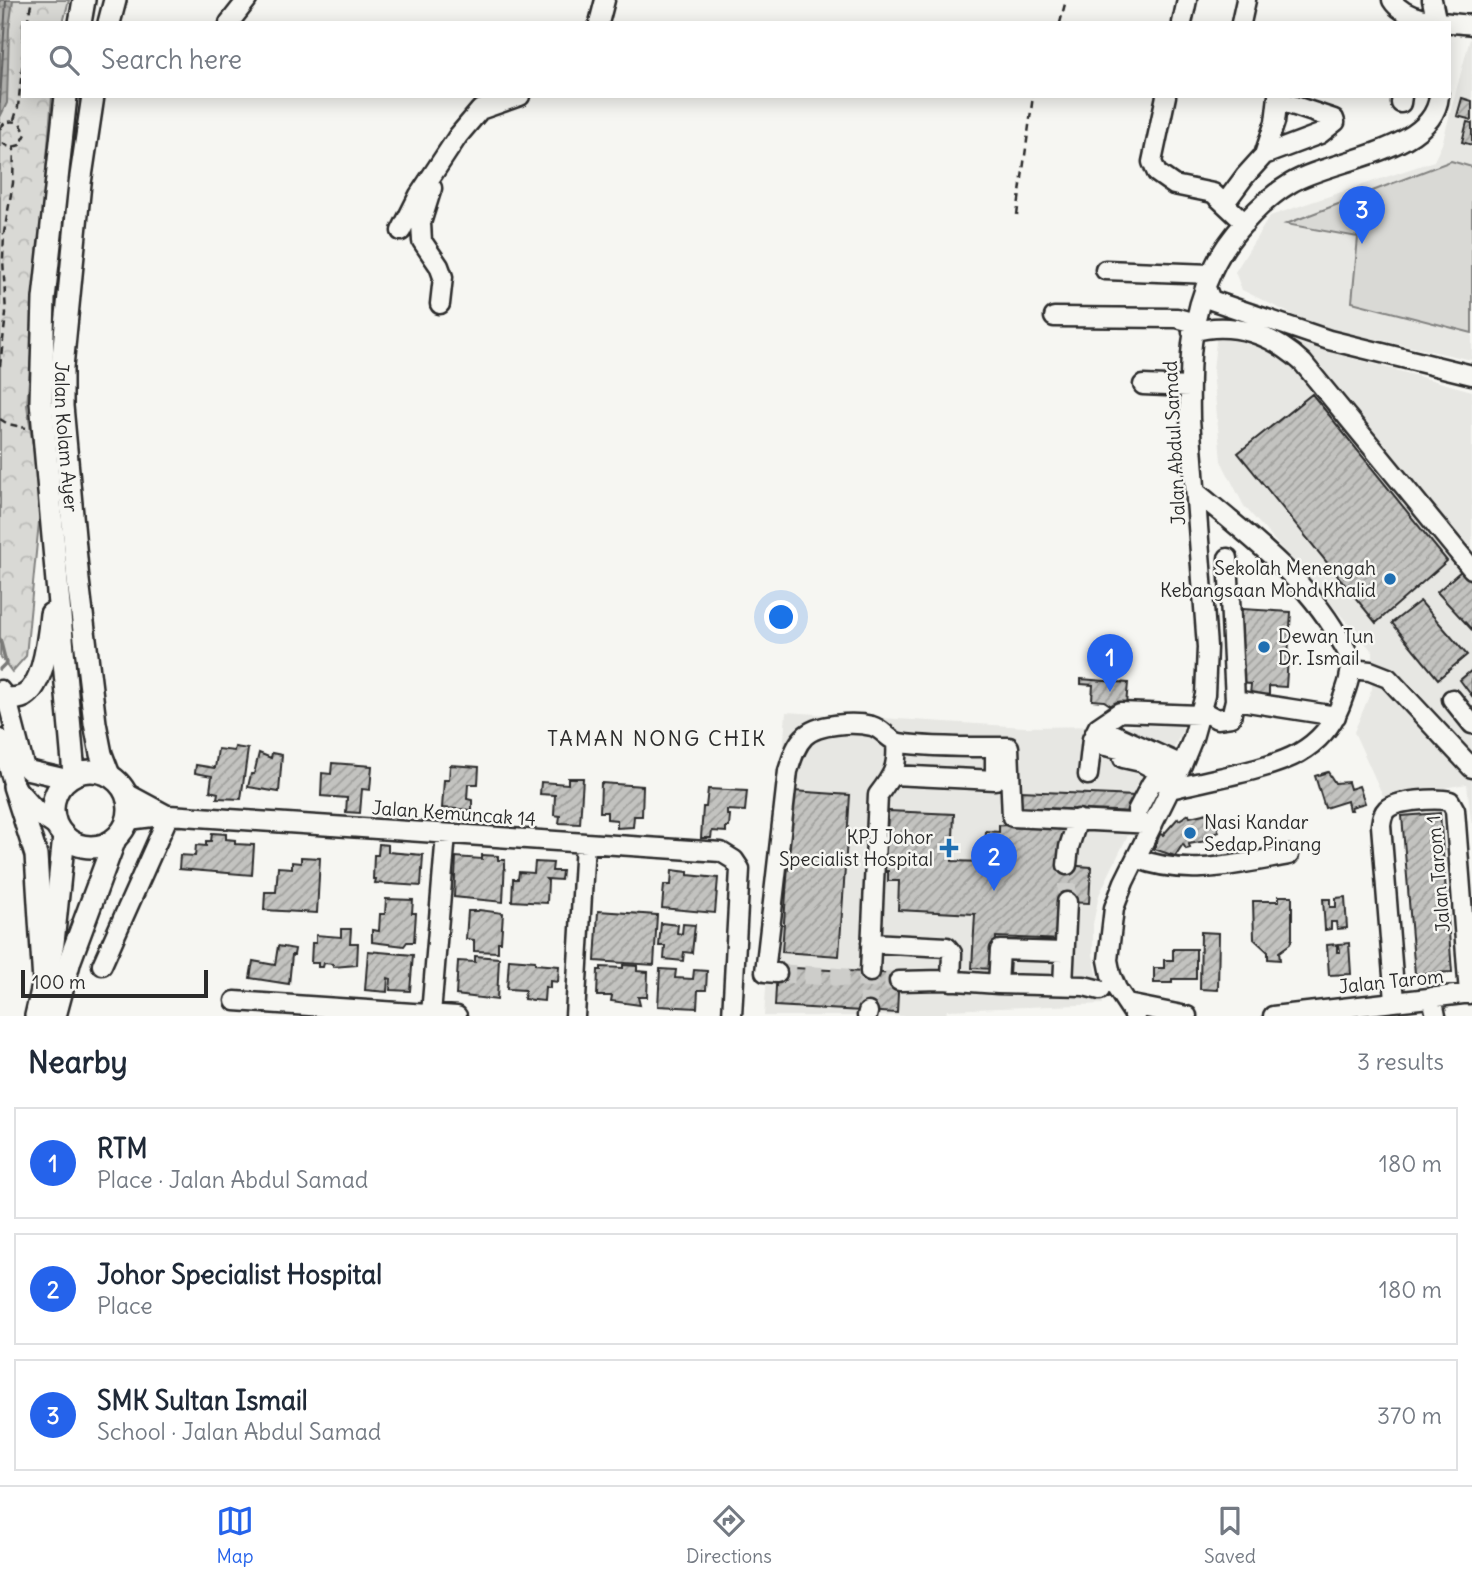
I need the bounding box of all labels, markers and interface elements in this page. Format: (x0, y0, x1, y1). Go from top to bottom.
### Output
search box (21, 21, 1451, 98)
icon: search (45, 41, 83, 79)
text: Search here (101, 43, 242, 76)
pin: 3 (1339, 186, 1385, 244)
street label: Jalan Abdul Samad (1158, 360, 1190, 526)
street label: Jalan Kolam Ayer (50, 361, 84, 513)
place label: Sekolah Menengah Kebangsaan Mohd Khalid (1160, 556, 1376, 602)
marker: Sekolah Menengah Kebangsaan Mohd Khalid (1382, 571, 1398, 587)
your location (764, 600, 798, 634)
place label: Dewan Tun Dr. Ismail (1278, 624, 1374, 670)
pin: 1 (1087, 634, 1133, 692)
marker: Dewan Tun Dr. Ismail (1256, 639, 1272, 655)
district label: TAMAN NONG CHIK (547, 725, 767, 752)
street label: Jalan Kemuncak 14 (371, 795, 537, 831)
place label: Nasi Kandar Sedap Pinang (1204, 810, 1321, 856)
street label: Jalan Tarom 1 (1421, 814, 1455, 934)
place label: KPJ Johor Specialist Hospital (779, 825, 933, 871)
marker: Nasi Kandar Sedap Pinang (1182, 825, 1198, 841)
pin: 2 (971, 833, 1017, 891)
marker: KPJ Johor Specialist Hospital (939, 838, 959, 858)
street label: Jalan Tarom (1337, 964, 1445, 998)
scale bar (21, 967, 208, 999)
text: 100 m (32, 970, 86, 994)
text: Nearby (28, 1043, 128, 1081)
text: 3 results (1357, 1047, 1444, 1076)
text: RTM (97, 1132, 148, 1165)
text: 1 (48, 1149, 58, 1178)
text: 180 m (1379, 1149, 1442, 1178)
text: Place · Jalan Abdul Samad (97, 1165, 368, 1194)
text: Johor Specialist Hospital (97, 1258, 382, 1291)
text: 2 (47, 1275, 59, 1304)
text: 180 m (1379, 1275, 1442, 1304)
text: Place (97, 1291, 153, 1320)
text: SMK Sultan Ismail (97, 1384, 308, 1417)
text: 3 (46, 1401, 60, 1430)
text: 370 m (1377, 1401, 1442, 1430)
text: School · Jalan Abdul Samad (97, 1417, 381, 1446)
tab: Map (216, 1502, 254, 1568)
tab: Directions (686, 1502, 772, 1568)
tab: Saved (1204, 1502, 1256, 1568)

